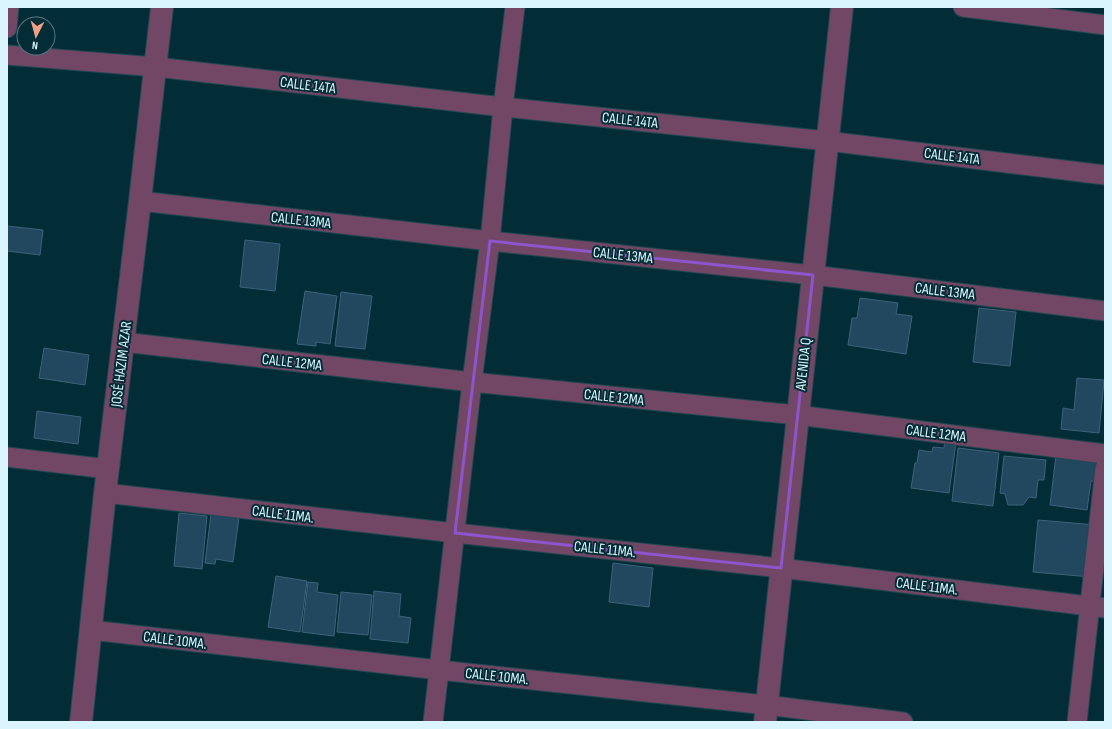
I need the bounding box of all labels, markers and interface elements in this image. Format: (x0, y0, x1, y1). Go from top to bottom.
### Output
north arrow (16, 16, 56, 56)
text: N (31, 39, 39, 52)
street label: CALLE 14TA (279, 73, 337, 98)
street label: CALLE 14TA (601, 108, 659, 133)
street label: CALLE 14TA (923, 144, 981, 169)
street label: CALLE 13MA (270, 208, 332, 233)
street label: CALLE 13MA (592, 243, 654, 268)
street label: CALLE 13MA (914, 278, 977, 305)
street label: JOSÉ HAZIM AZAR (107, 320, 136, 409)
street label: AVENIDA Q (791, 337, 816, 392)
street label: CALLE 12MA (261, 350, 323, 375)
street label: CALLE 12MA (583, 385, 645, 410)
street label: CALLE 12MA (905, 420, 968, 447)
street label: CALLE 11MA. (251, 501, 315, 528)
street label: CALLE 11MA. (573, 537, 637, 562)
street label: CALLE 11MA. (895, 573, 959, 600)
street label: CALLE 10MA. (142, 627, 208, 654)
street label: CALLE 10MA. (464, 664, 530, 689)

